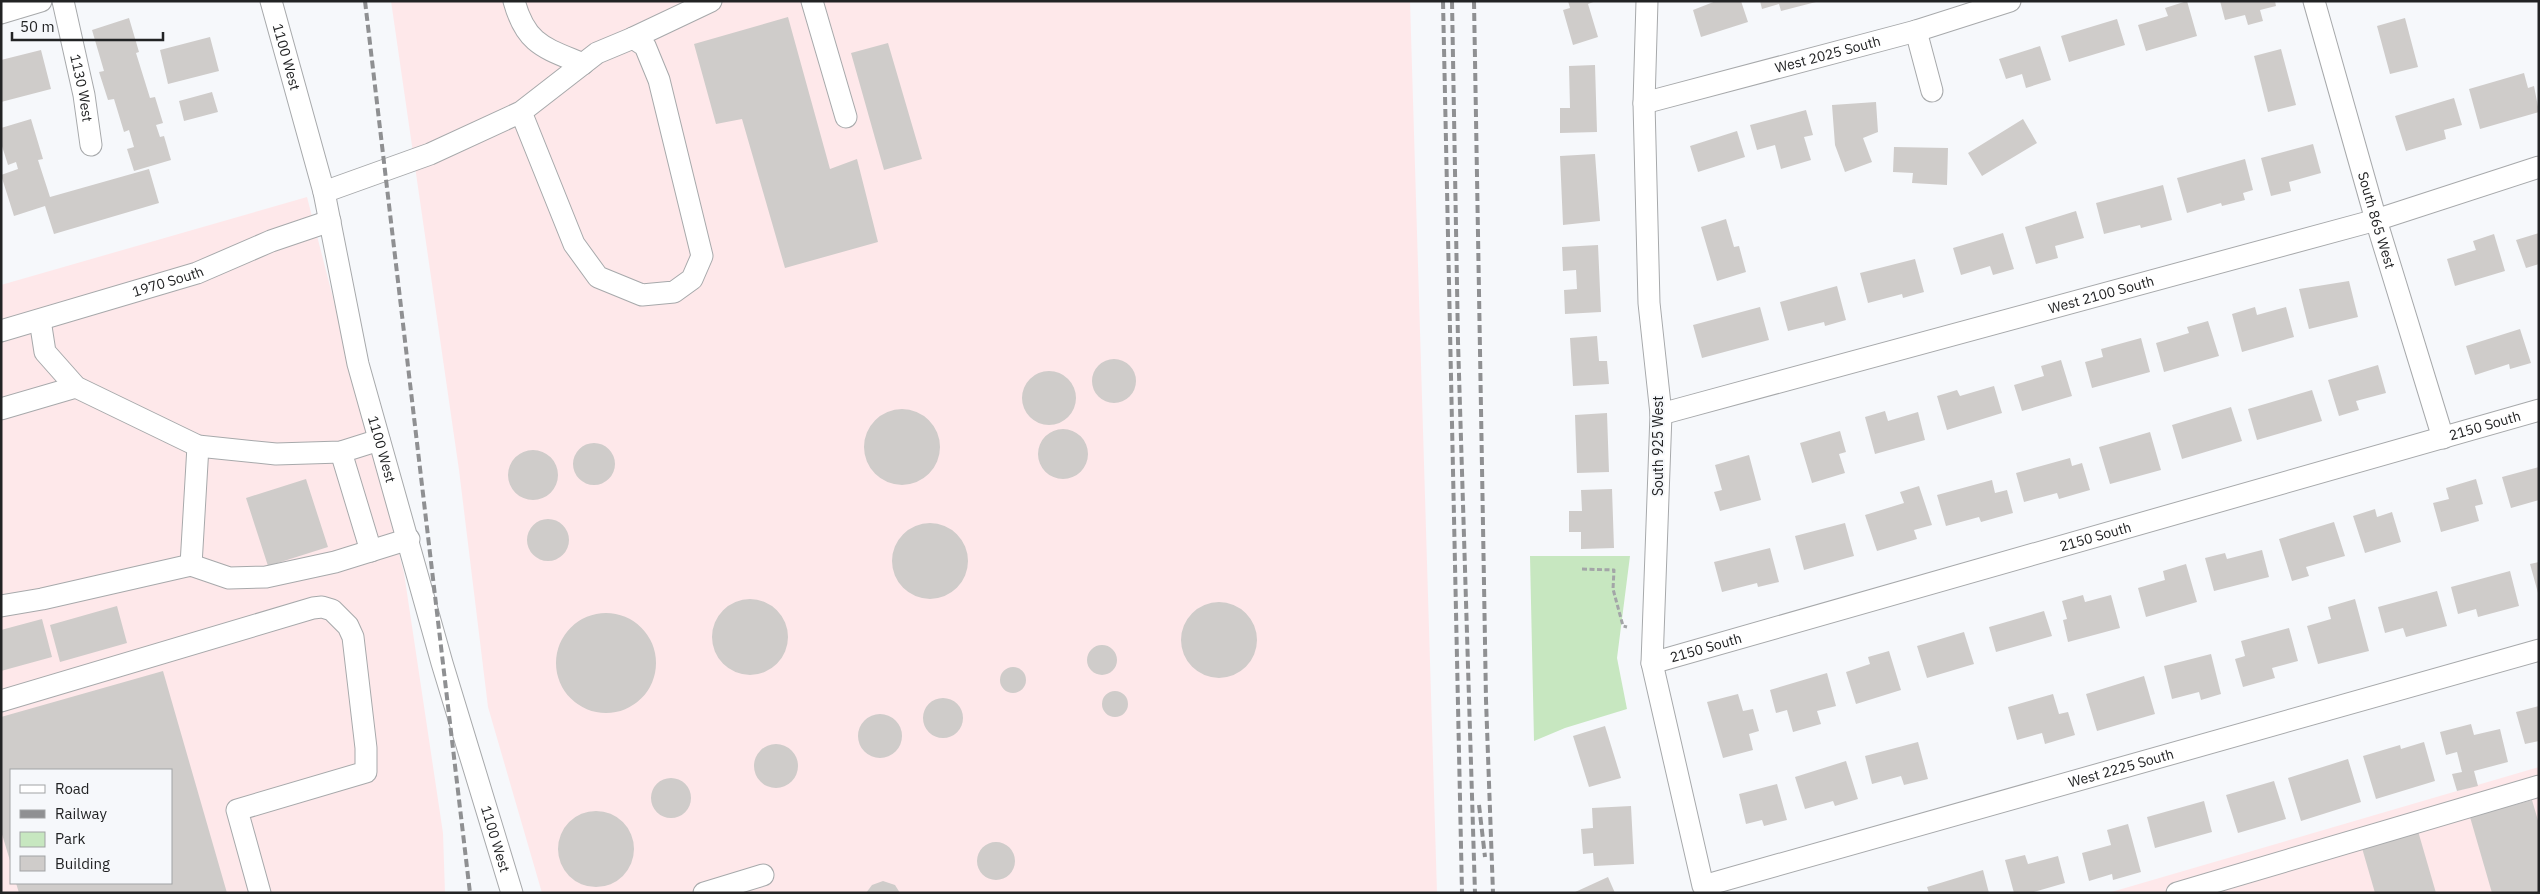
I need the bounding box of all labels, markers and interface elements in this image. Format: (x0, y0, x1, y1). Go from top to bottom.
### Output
scale bar (12, 10, 164, 42)
text: 50 m (20, 17, 55, 36)
street label: 1100 West (269, 21, 304, 92)
street label: West 2025 South (1773, 32, 1883, 77)
street label: 1130 West (66, 52, 97, 123)
street label: South 865 West (2354, 170, 2399, 271)
street label: 1970 South (130, 262, 207, 301)
street label: West 2100 South (2046, 272, 2156, 318)
street label: South 925 West (1649, 396, 1667, 496)
street label: 2150 South (2447, 407, 2523, 444)
street label: 1100 West (364, 414, 400, 485)
street label: 2150 South (2057, 518, 2133, 555)
street label: 2150 South (1668, 629, 1744, 666)
street label: West 2225 South (2066, 745, 2176, 791)
legend (10, 769, 172, 884)
text: Road (55, 779, 90, 798)
text: Railway (55, 804, 108, 823)
street label: 1100 West (477, 804, 514, 874)
text: Park (55, 829, 85, 848)
text: Building (55, 854, 110, 873)

